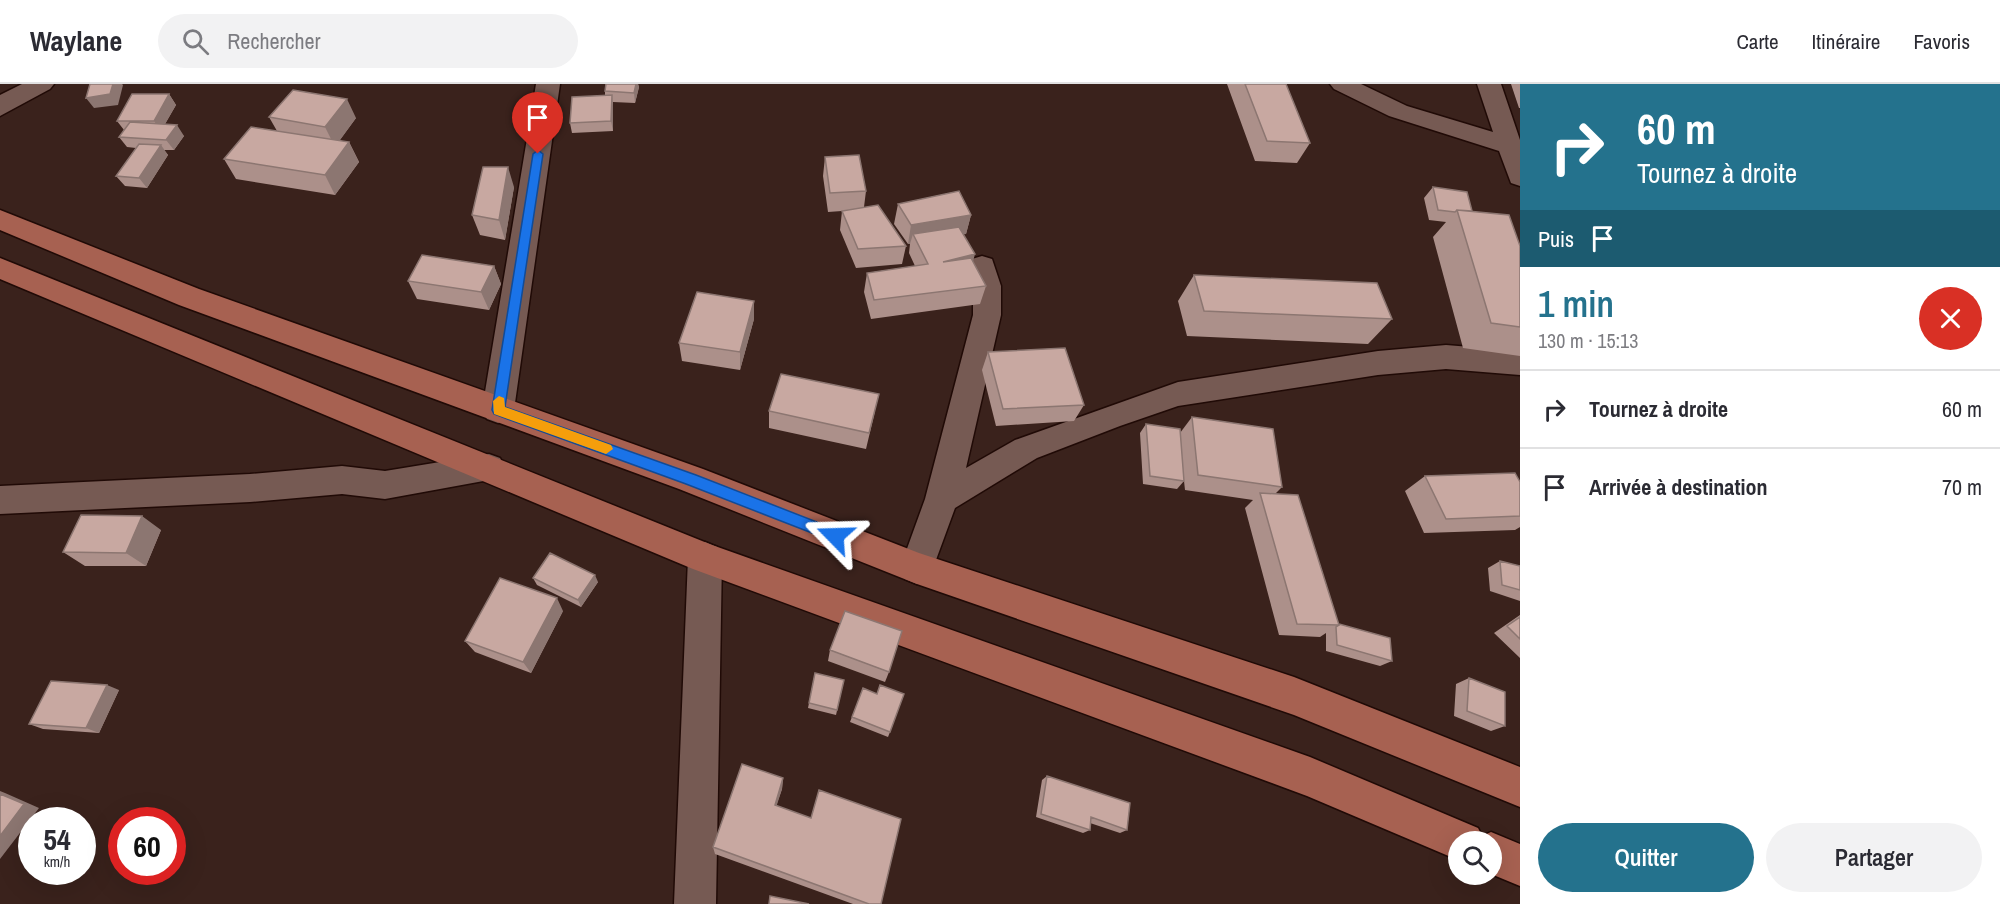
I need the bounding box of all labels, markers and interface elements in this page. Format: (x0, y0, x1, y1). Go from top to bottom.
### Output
search box (158, 14, 578, 68)
text: Waylane (30, 22, 122, 60)
icon: search (179, 25, 212, 58)
text: Rechercher (227, 26, 321, 56)
text: Carte (1736, 27, 1779, 56)
text: Itinéraire (1812, 27, 1880, 56)
text: Favoris (1913, 27, 1970, 56)
pin (512, 92, 563, 154)
icon: arrive (521, 101, 554, 134)
text: 60 m (1637, 101, 1716, 157)
icon: right (1538, 108, 1616, 186)
text: Tournez à droite (1637, 155, 1797, 191)
icon: arrive (1586, 222, 1619, 255)
text: Puis (1538, 224, 1574, 254)
text: 1 min (1538, 280, 1614, 328)
button: close (1919, 287, 1982, 350)
text: 130 m · 15:13 (1538, 327, 1638, 354)
icon: right (1538, 393, 1571, 426)
text: Tournez à droite (1589, 394, 1728, 424)
text: 60 m (1942, 394, 1982, 424)
icon: arrive (1538, 471, 1571, 504)
text: Arrivée à destination (1589, 472, 1767, 502)
text: 70 m (1942, 472, 1982, 502)
position arrow (803, 504, 867, 568)
speed limit sign: 60 (108, 807, 186, 885)
text: 54 (43, 819, 71, 859)
button: Quitter (1538, 823, 1754, 892)
button: Partager (1766, 823, 1982, 892)
map controls (1448, 831, 1502, 885)
button: search (1448, 831, 1502, 885)
text: km/h (44, 851, 70, 872)

